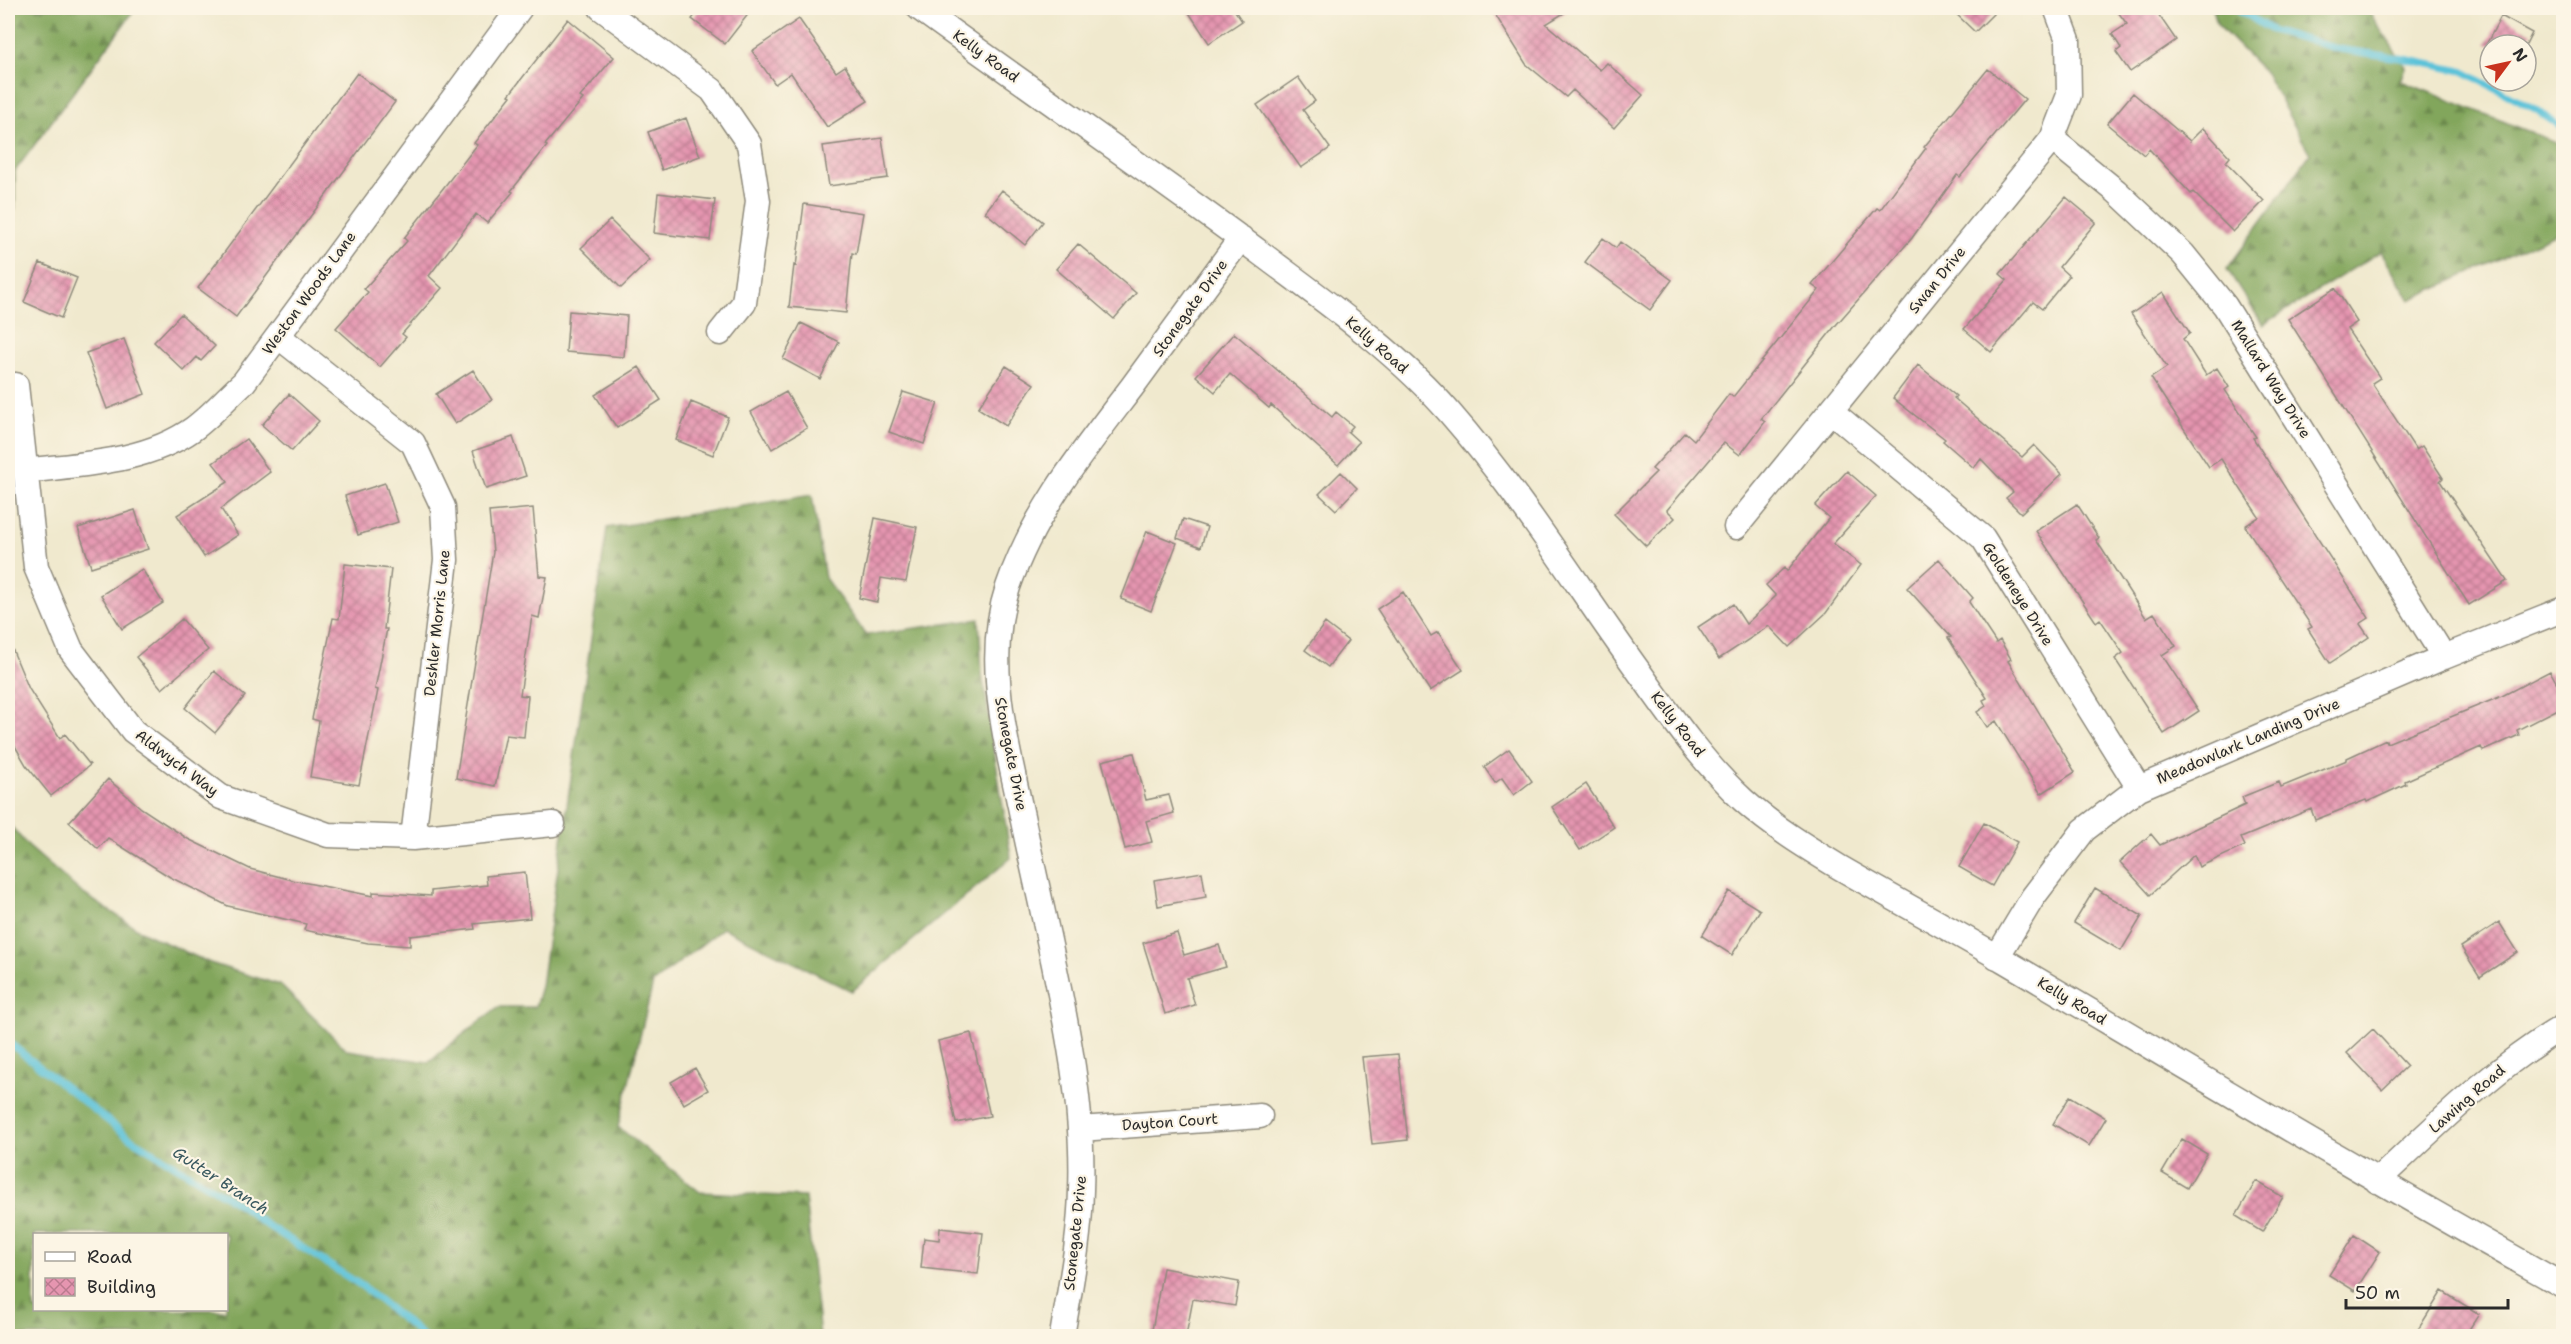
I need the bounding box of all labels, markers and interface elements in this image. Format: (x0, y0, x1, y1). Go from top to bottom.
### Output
street label: Kelly Road (949, 25, 1024, 87)
north arrow (2478, 33, 2538, 93)
text: N (2508, 44, 2532, 66)
street label: Weston Woods Lane (258, 227, 360, 359)
street label: Swan Drive (1904, 242, 1970, 318)
street label: Stonegate Drive (1148, 255, 1232, 361)
street label: Kelly Road (1341, 312, 1413, 378)
street label: Mallard Way Drive (2226, 316, 2316, 442)
street label: Goldeneye Drive (1978, 538, 2058, 650)
street label: Deshler Morris Lane (419, 549, 455, 697)
street label: Kelly Road (1646, 687, 1710, 761)
street label: Meadowlark Landing Drive (2153, 693, 2343, 789)
street label: Stonegate Drive (990, 695, 1032, 813)
street label: Aldwych Way (131, 725, 223, 801)
street label: Kelly Road (2034, 972, 2111, 1030)
street label: Lawing Road (2425, 1060, 2510, 1138)
street label: Dayton Court (1121, 1109, 1219, 1135)
water label: Gutter Branch (169, 1142, 273, 1219)
street label: Stonegate Drive (1059, 1174, 1091, 1292)
legend (33, 1233, 228, 1311)
text: Road (87, 1245, 132, 1269)
scale bar (2346, 1272, 2508, 1310)
text: Building (87, 1275, 156, 1299)
text: 50 m (2355, 1281, 2400, 1305)

